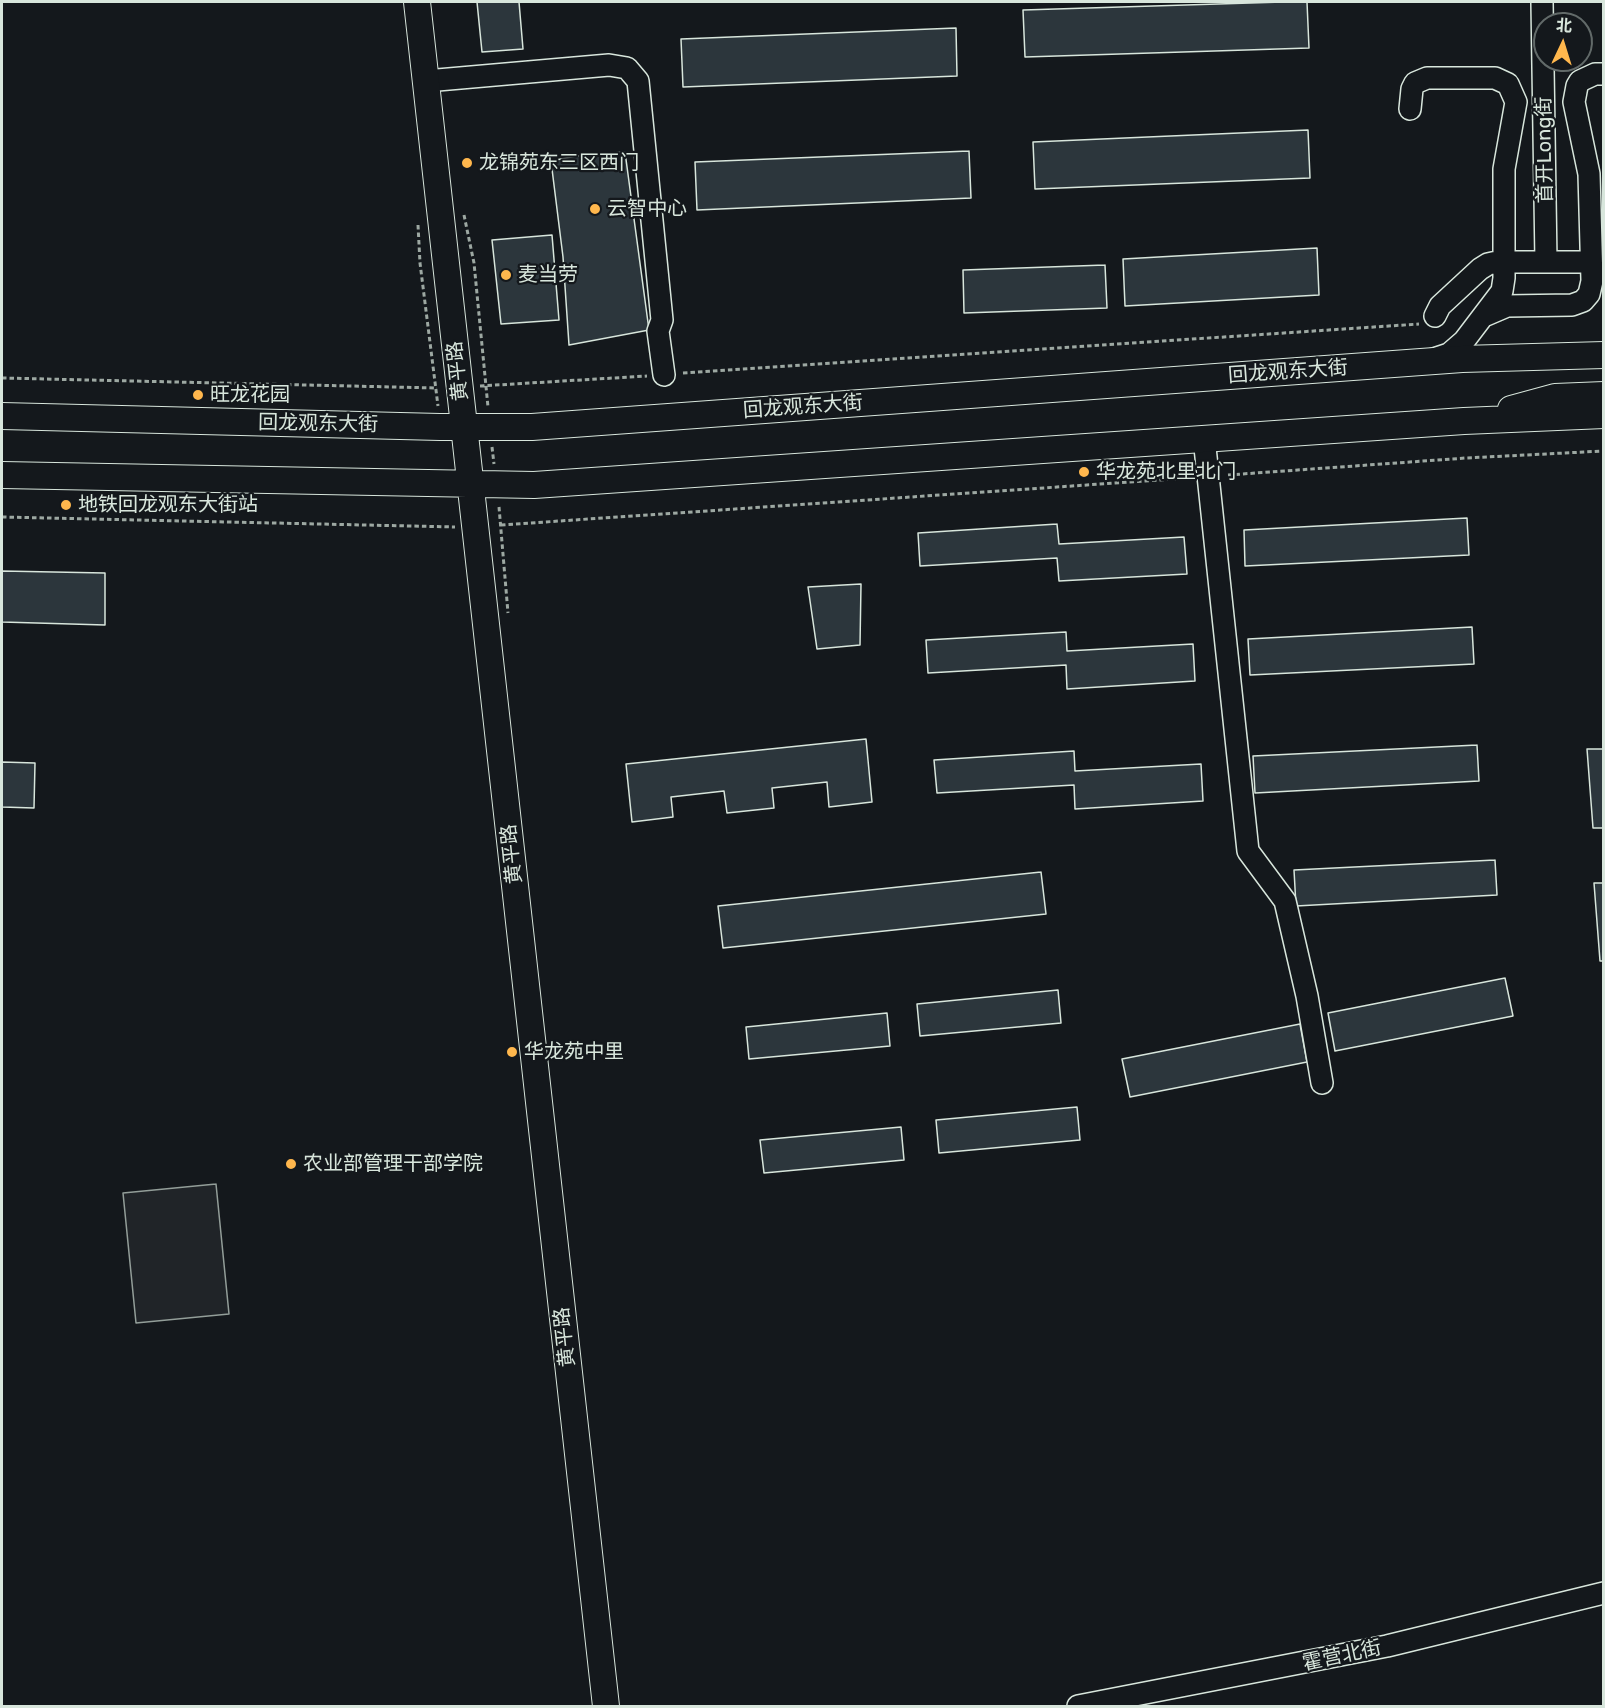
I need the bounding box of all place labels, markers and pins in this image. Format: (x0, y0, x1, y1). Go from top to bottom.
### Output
place label: 龙锦苑东三区西门 (479, 151, 639, 175)
marker: 龙锦苑东三区西门 (460, 156, 474, 170)
place label: 云智中心 (607, 197, 687, 221)
marker: 云智中心 (588, 202, 602, 216)
place label: 麦当劳 (518, 263, 578, 287)
marker: 麦当劳 (499, 268, 513, 282)
place label: 旺龙花园 (210, 383, 290, 407)
marker: 旺龙花园 (191, 388, 205, 402)
place label: 华龙苑北里北门 (1096, 460, 1236, 484)
marker: 华龙苑北里北门 (1077, 465, 1091, 479)
place label: 地铁回龙观东大街站 (78, 493, 258, 517)
marker: 地铁回龙观东大街站 (59, 498, 73, 512)
place label: 华龙苑中里 (524, 1040, 624, 1064)
marker: 华龙苑中里 (505, 1045, 519, 1059)
place label: 农业部管理干部学院 (303, 1152, 483, 1176)
marker: 农业部管理干部学院 (284, 1157, 298, 1171)

